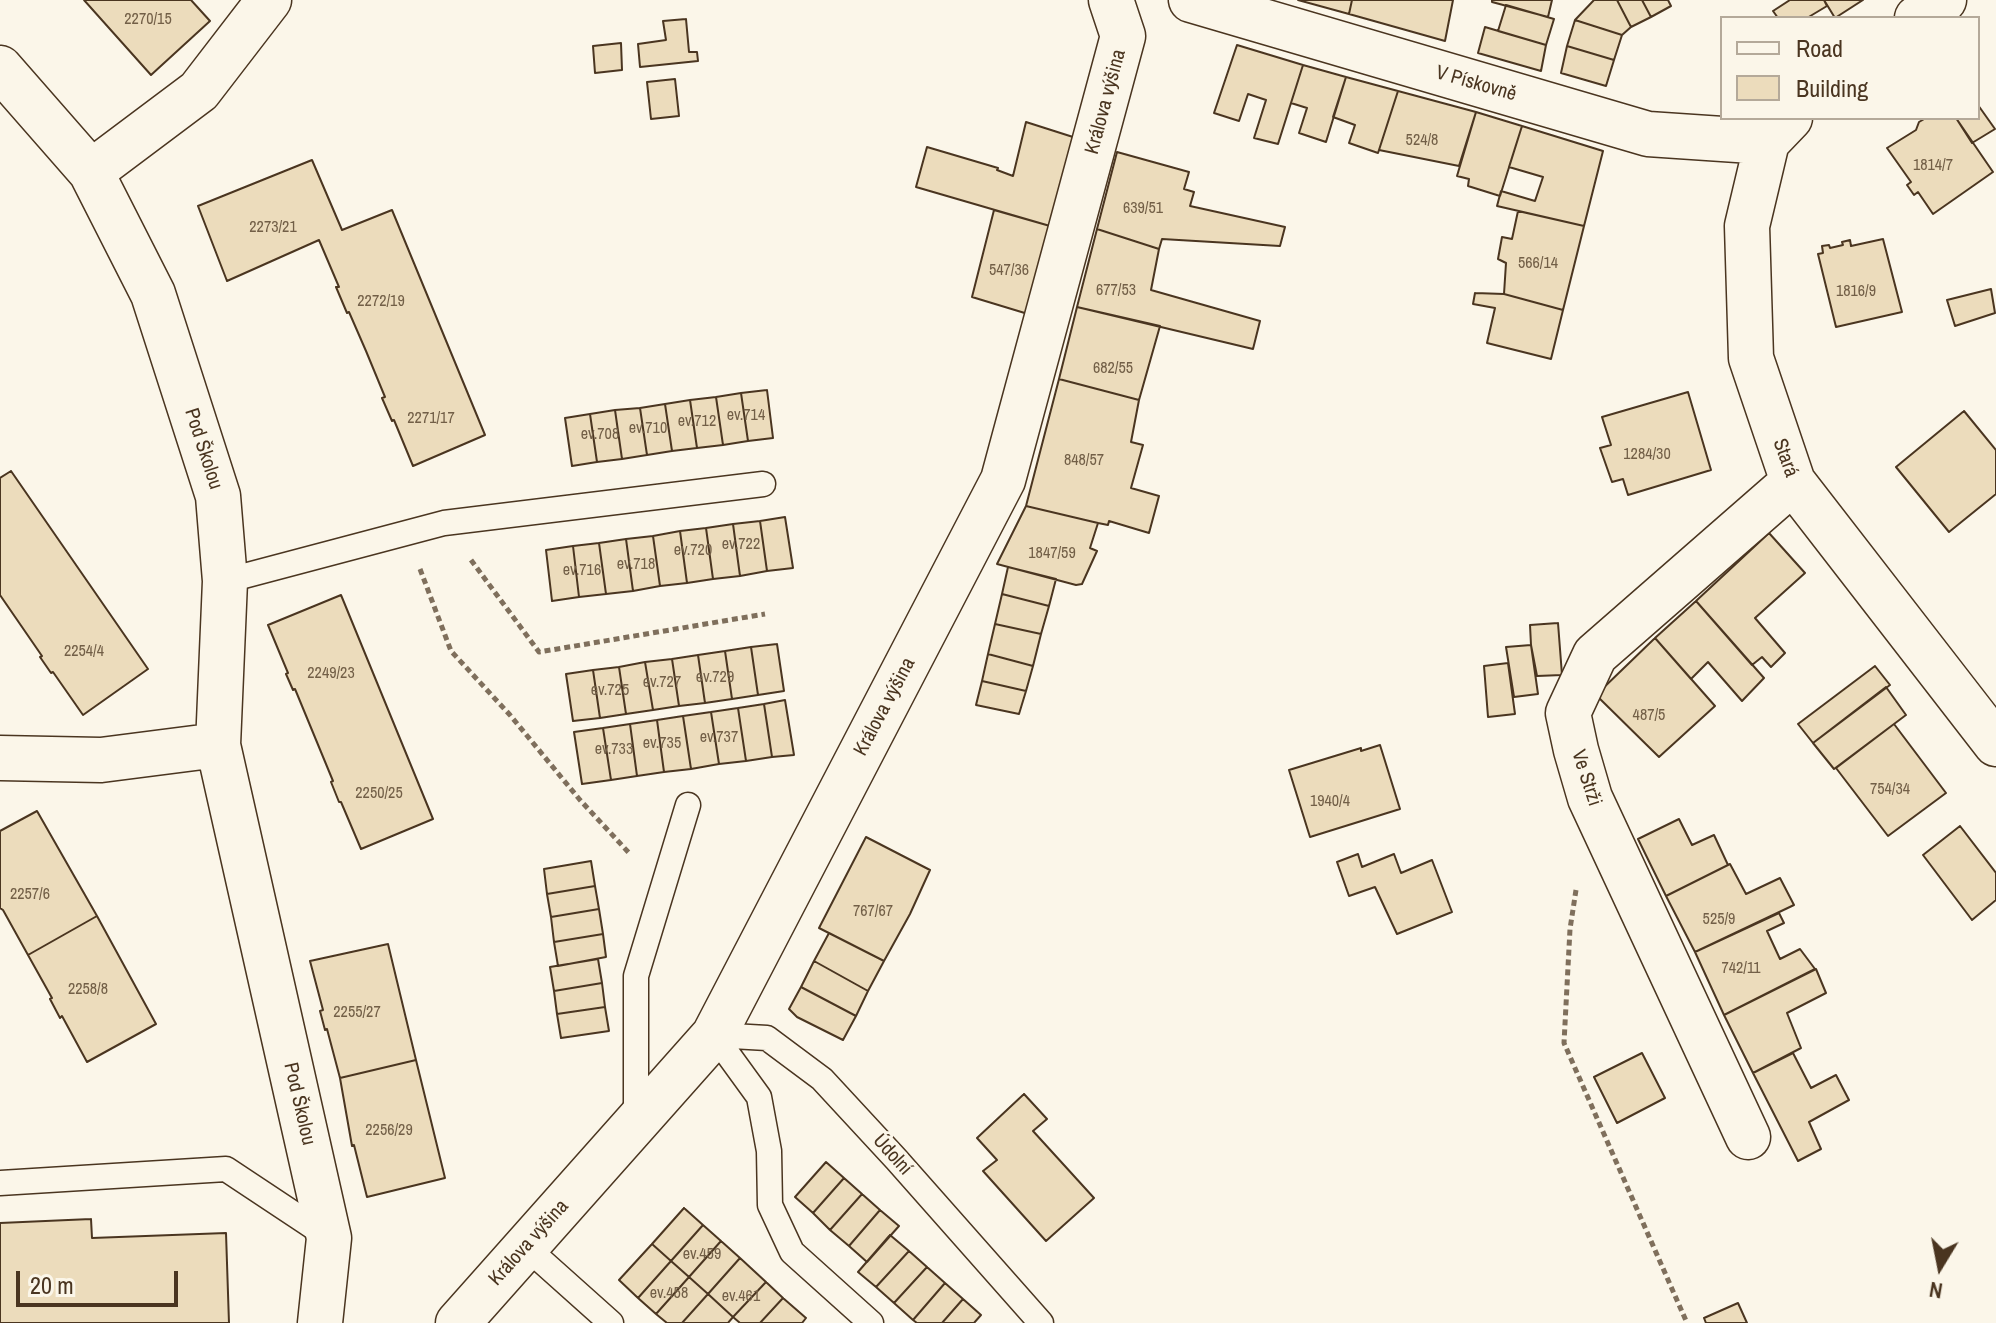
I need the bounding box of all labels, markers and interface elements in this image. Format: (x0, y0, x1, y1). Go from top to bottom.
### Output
house number: 2270/15 (124, 10, 172, 30)
legend (1720, 16, 1980, 120)
text: Road (1796, 32, 1843, 64)
street label: Králova výšina (1080, 47, 1132, 157)
street label: V Pískovně (1433, 61, 1519, 107)
text: Building (1796, 72, 1868, 104)
house number: 524/8 (1406, 131, 1438, 151)
house number: 1814/7 (1913, 156, 1953, 176)
house number: 639/51 (1123, 199, 1163, 219)
house number: 2273/21 (249, 218, 297, 238)
house number: 566/14 (1518, 254, 1558, 274)
house number: 547/36 (989, 261, 1029, 281)
house number: 677/53 (1096, 281, 1136, 301)
house number: 1816/9 (1836, 282, 1876, 302)
house number: 2272/19 (357, 292, 405, 312)
house number: 682/55 (1093, 359, 1133, 379)
street label: Pod Školou (179, 405, 227, 493)
house number: ev.714 (727, 406, 765, 426)
house number: 2271/17 (407, 409, 455, 429)
house number: ev.712 (678, 412, 716, 432)
house number: ev.710 (629, 419, 667, 439)
house number: ev.708 (581, 425, 619, 445)
street label: Stará (1767, 435, 1803, 481)
house number: 1284/30 (1623, 445, 1671, 465)
house number: 848/57 (1064, 451, 1104, 471)
house number: ev.722 (722, 535, 760, 555)
house number: ev.720 (674, 541, 712, 561)
house number: 1847/59 (1028, 544, 1076, 564)
house number: ev.718 (617, 555, 655, 575)
house number: ev.716 (563, 561, 601, 581)
house number: 2254/4 (64, 642, 104, 662)
street label: Králova výšina (849, 654, 921, 760)
house number: 2249/23 (307, 664, 355, 684)
house number: ev.729 (696, 668, 734, 688)
house number: ev.727 (643, 673, 681, 693)
house number: ev.725 (591, 681, 629, 701)
house number: 487/5 (1633, 706, 1665, 726)
house number: ev.737 (700, 728, 738, 748)
house number: ev.735 (643, 734, 681, 754)
house number: ev.733 (595, 740, 633, 760)
street label: Ve Strži (1566, 747, 1606, 809)
house number: 754/34 (1870, 780, 1910, 800)
house number: 2250/25 (355, 784, 403, 804)
house number: 1940/4 (1310, 792, 1350, 812)
house number: 2257/6 (10, 885, 50, 905)
house number: 767/67 (853, 902, 893, 922)
house number: 525/9 (1703, 910, 1735, 930)
house number: 742/11 (1721, 959, 1761, 979)
house number: 2258/8 (68, 980, 108, 1000)
house number: 2255/27 (333, 1003, 381, 1023)
street label: Pod Školou (278, 1060, 320, 1148)
house number: 2256/29 (365, 1121, 413, 1141)
street label: Údolní (867, 1129, 917, 1181)
street label: Králova výšina (484, 1195, 574, 1291)
north arrow (1900, 1227, 1980, 1307)
house number: ev.459 (683, 1245, 721, 1265)
scale bar (20, 1255, 182, 1305)
text: 20 m (30, 1269, 74, 1301)
text: N (1927, 1275, 1945, 1307)
house number: ev.458 (650, 1284, 688, 1304)
house number: ev.461 (722, 1287, 760, 1307)

